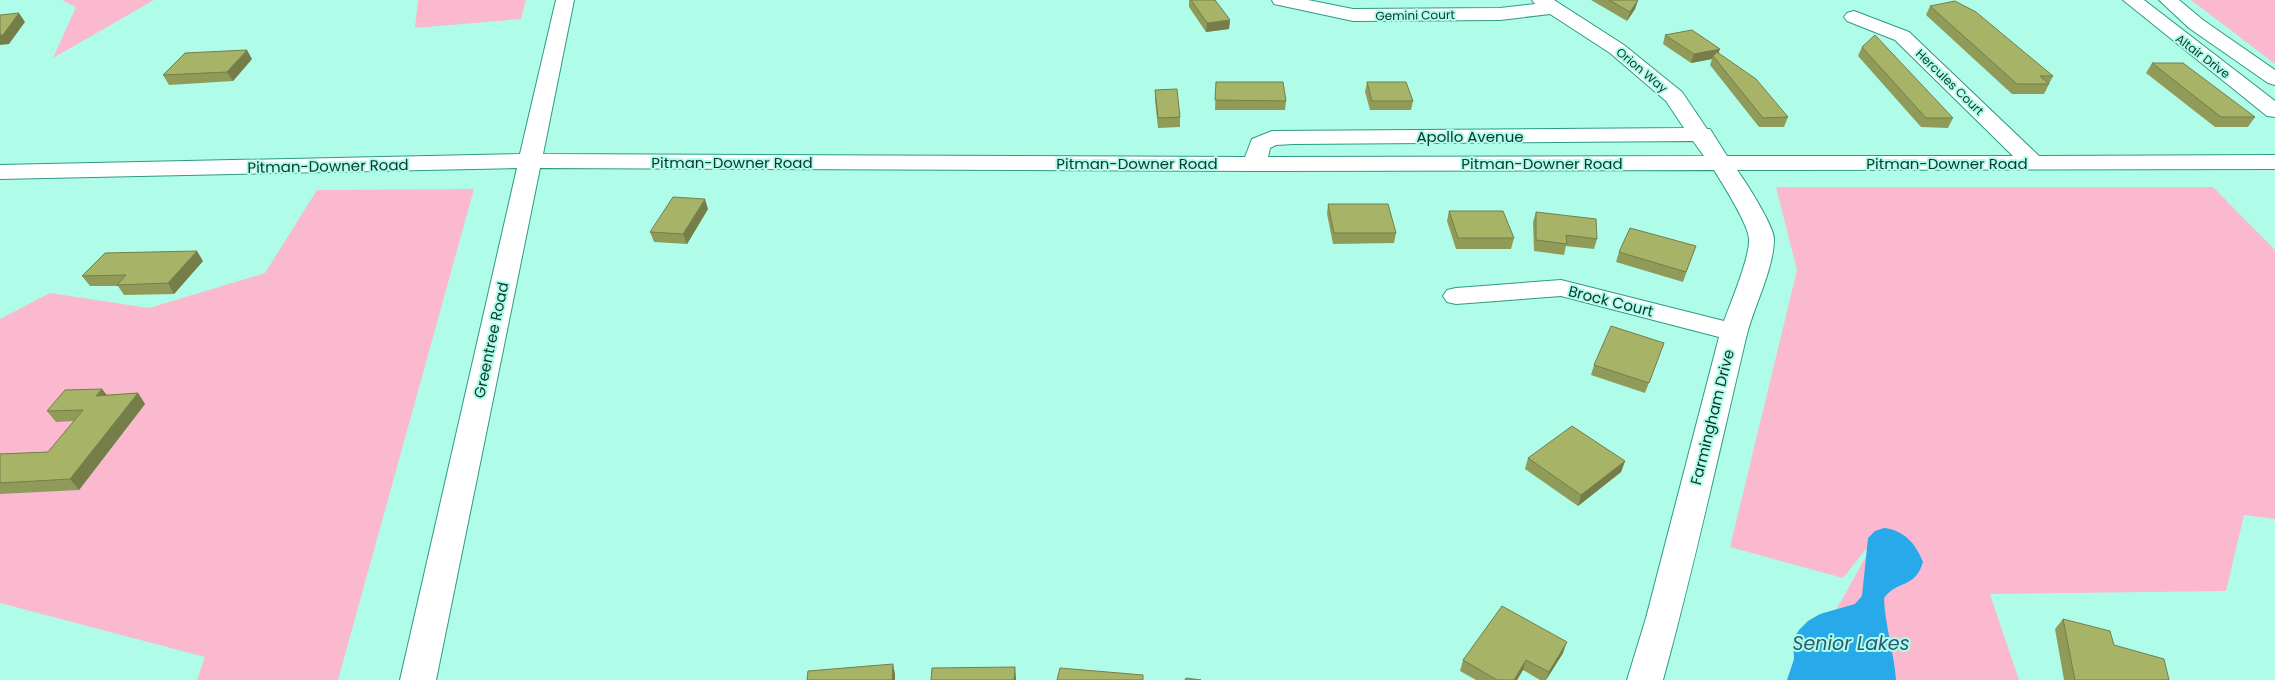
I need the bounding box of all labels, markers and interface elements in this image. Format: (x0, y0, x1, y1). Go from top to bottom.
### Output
street label: Gemini Court (1375, 6, 1455, 24)
street label: Altair Drive (2172, 30, 2234, 82)
street label: Orion Way (1613, 44, 1671, 97)
street label: Hercules Court (1912, 45, 1988, 119)
street label: Apollo Avenue (1416, 126, 1524, 147)
street label: Pitman-Downer Road (651, 152, 813, 173)
street label: Pitman-Downer Road (1056, 153, 1218, 174)
street label: Pitman-Downer Road (1461, 153, 1623, 174)
street label: Pitman-Downer Road (1866, 153, 2028, 174)
street label: Pitman-Downer Road (247, 154, 409, 178)
street label: Greentree Road (468, 280, 514, 400)
street label: Brock Court (1566, 280, 1656, 322)
street label: Farmingham Drive (1685, 347, 1739, 487)
water label: Senior Lakes (1792, 630, 1910, 657)

